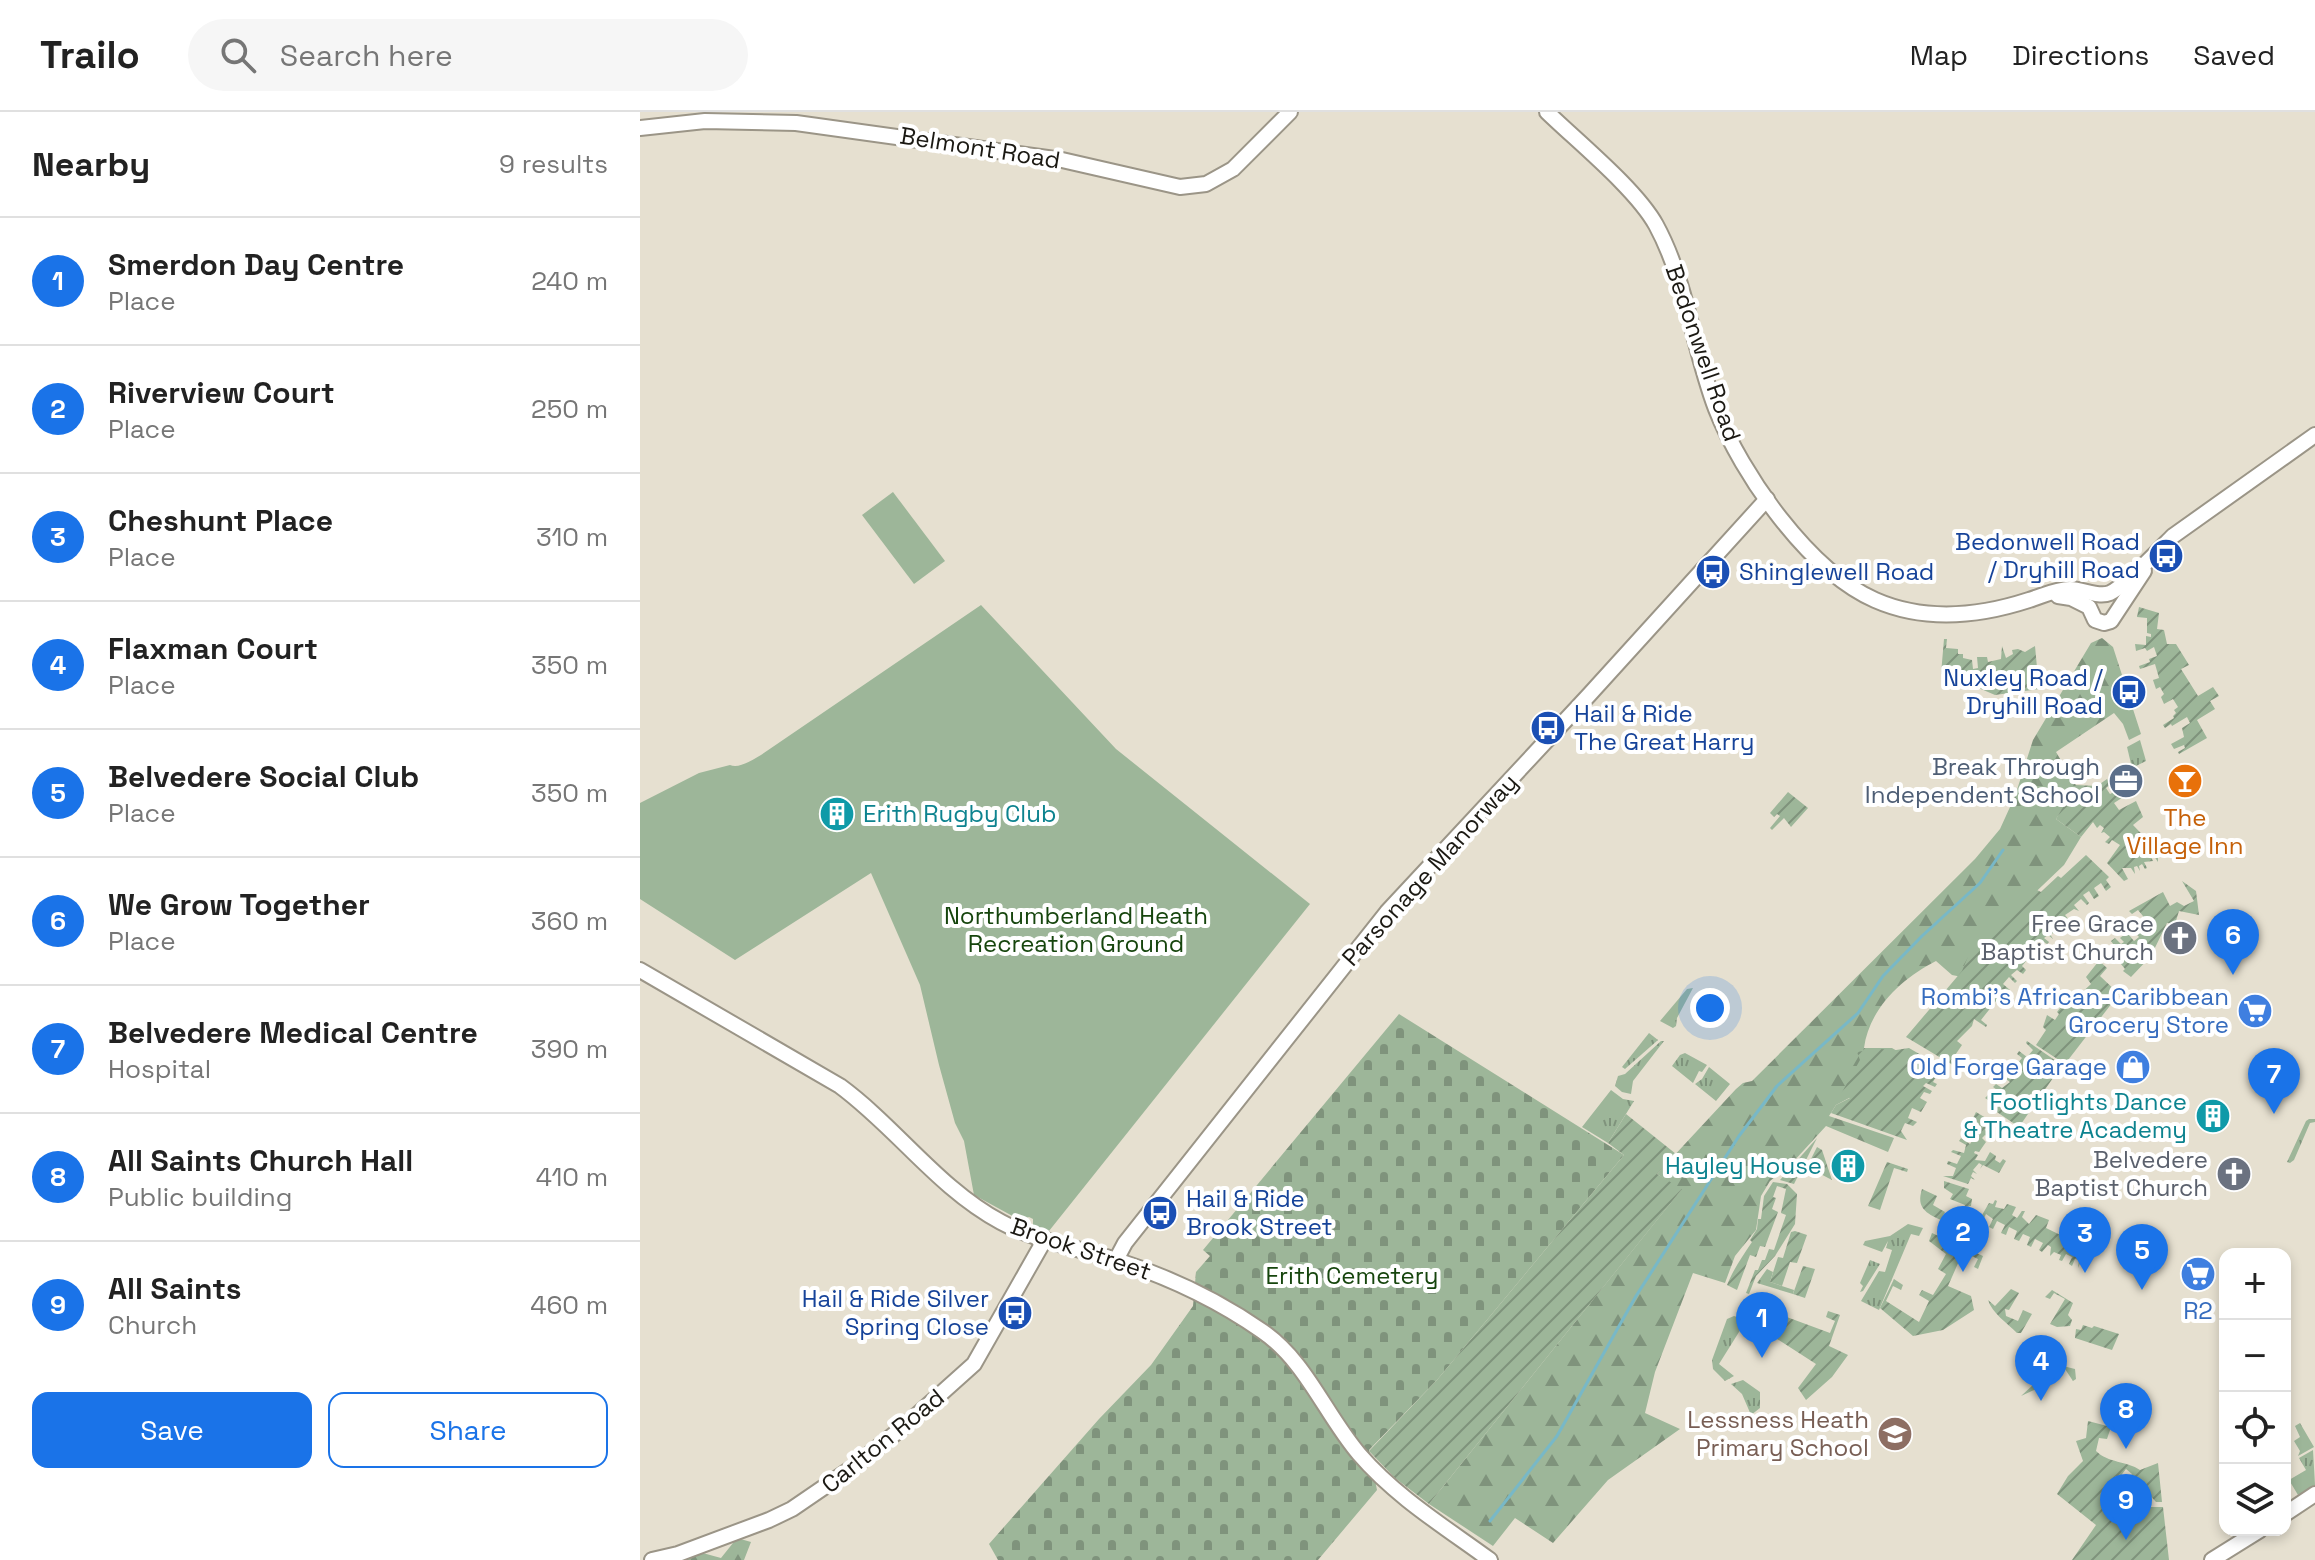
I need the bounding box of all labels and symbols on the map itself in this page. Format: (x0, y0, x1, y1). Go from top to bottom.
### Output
street label: Belmont Road (898, 120, 1062, 175)
street label: Bedonwell Road (1659, 260, 1748, 445)
place label: Bedonwell Road / Dryhill Road (1955, 526, 2140, 585)
bus stop icon: Bedonwell Road / Dryhill Road (2147, 537, 2185, 575)
bus stop icon: Shinglewell Road (1694, 553, 1732, 591)
place label: Shinglewell Road (1739, 556, 1934, 587)
place label: Nuxley Road / Dryhill Road (1943, 662, 2103, 721)
bus stop icon: Nuxley Road / Dryhill Road (2110, 673, 2148, 711)
place label: Hail & Ride The Great Harry (1574, 698, 1754, 757)
bus stop icon: Hail & Ride The Great Harry (1529, 709, 1567, 747)
place label: Break Through Independent School (1865, 751, 2100, 810)
office icon: Break Through Independent School (2107, 762, 2145, 800)
bar icon: The Village Inn (2166, 762, 2204, 800)
street label: Parsonage Manorway (1335, 767, 1524, 972)
building icon: Erith Rugby Club (818, 795, 856, 833)
place label: Erith Rugby Club (863, 798, 1056, 829)
place label: The Village Inn (2126, 802, 2244, 861)
park label: Northumberland Heath Recreation Ground (944, 900, 1208, 959)
place label: Free Grace Baptist Church (1981, 908, 2154, 967)
pin: 6 (2207, 909, 2259, 975)
church icon: Free Grace Baptist Church (2161, 919, 2199, 957)
place label: Rombi's African-Caribbean Grocery Store (1921, 981, 2229, 1040)
your location (1690, 988, 1730, 1028)
supermarket icon: Rombi's African-Caribbean Grocery Store (2236, 992, 2274, 1030)
shop icon: Old Forge Garage (2114, 1048, 2152, 1086)
pin: 7 (2248, 1048, 2300, 1114)
place label: Old Forge Garage (1910, 1051, 2107, 1082)
place label: Footlights Dance & Theatre Academy (1963, 1086, 2187, 1145)
building icon: Footlights Dance & Theatre Academy (2194, 1097, 2232, 1135)
place label: Belvedere Baptist Church (2035, 1144, 2208, 1203)
building icon: Hayley House (1829, 1147, 1867, 1185)
place label: Hayley House (1665, 1150, 1822, 1181)
church icon: Belvedere Baptist Church (2215, 1155, 2253, 1193)
place label: Hail & Ride Brook Street (1186, 1183, 1333, 1242)
bus stop icon: Hail & Ride Brook Street (1141, 1194, 1179, 1232)
pin: 2 (1937, 1206, 1989, 1272)
pin: 3 (2059, 1207, 2111, 1273)
street label: Brook Street (1007, 1210, 1155, 1287)
pin: 5 (2116, 1224, 2168, 1290)
supermarket icon: R2 (2179, 1255, 2217, 1293)
park label: Erith Cemetery (1266, 1260, 1438, 1291)
place label: Hail & Ride Silver Spring Close (802, 1283, 989, 1342)
pin: 1 (1736, 1292, 1788, 1358)
bus stop icon: Hail & Ride Silver Spring Close (996, 1294, 1034, 1332)
place label: R2 (2183, 1295, 2213, 1326)
pin: 4 (2015, 1335, 2067, 1401)
street label: Carlton Road (815, 1382, 950, 1500)
pin: 8 (2100, 1383, 2152, 1449)
place label: Lessness Heath Primary School (1687, 1404, 1869, 1463)
school or university icon: Lessness Heath Primary School (1876, 1415, 1914, 1453)
pin: 9 (2100, 1474, 2152, 1540)

